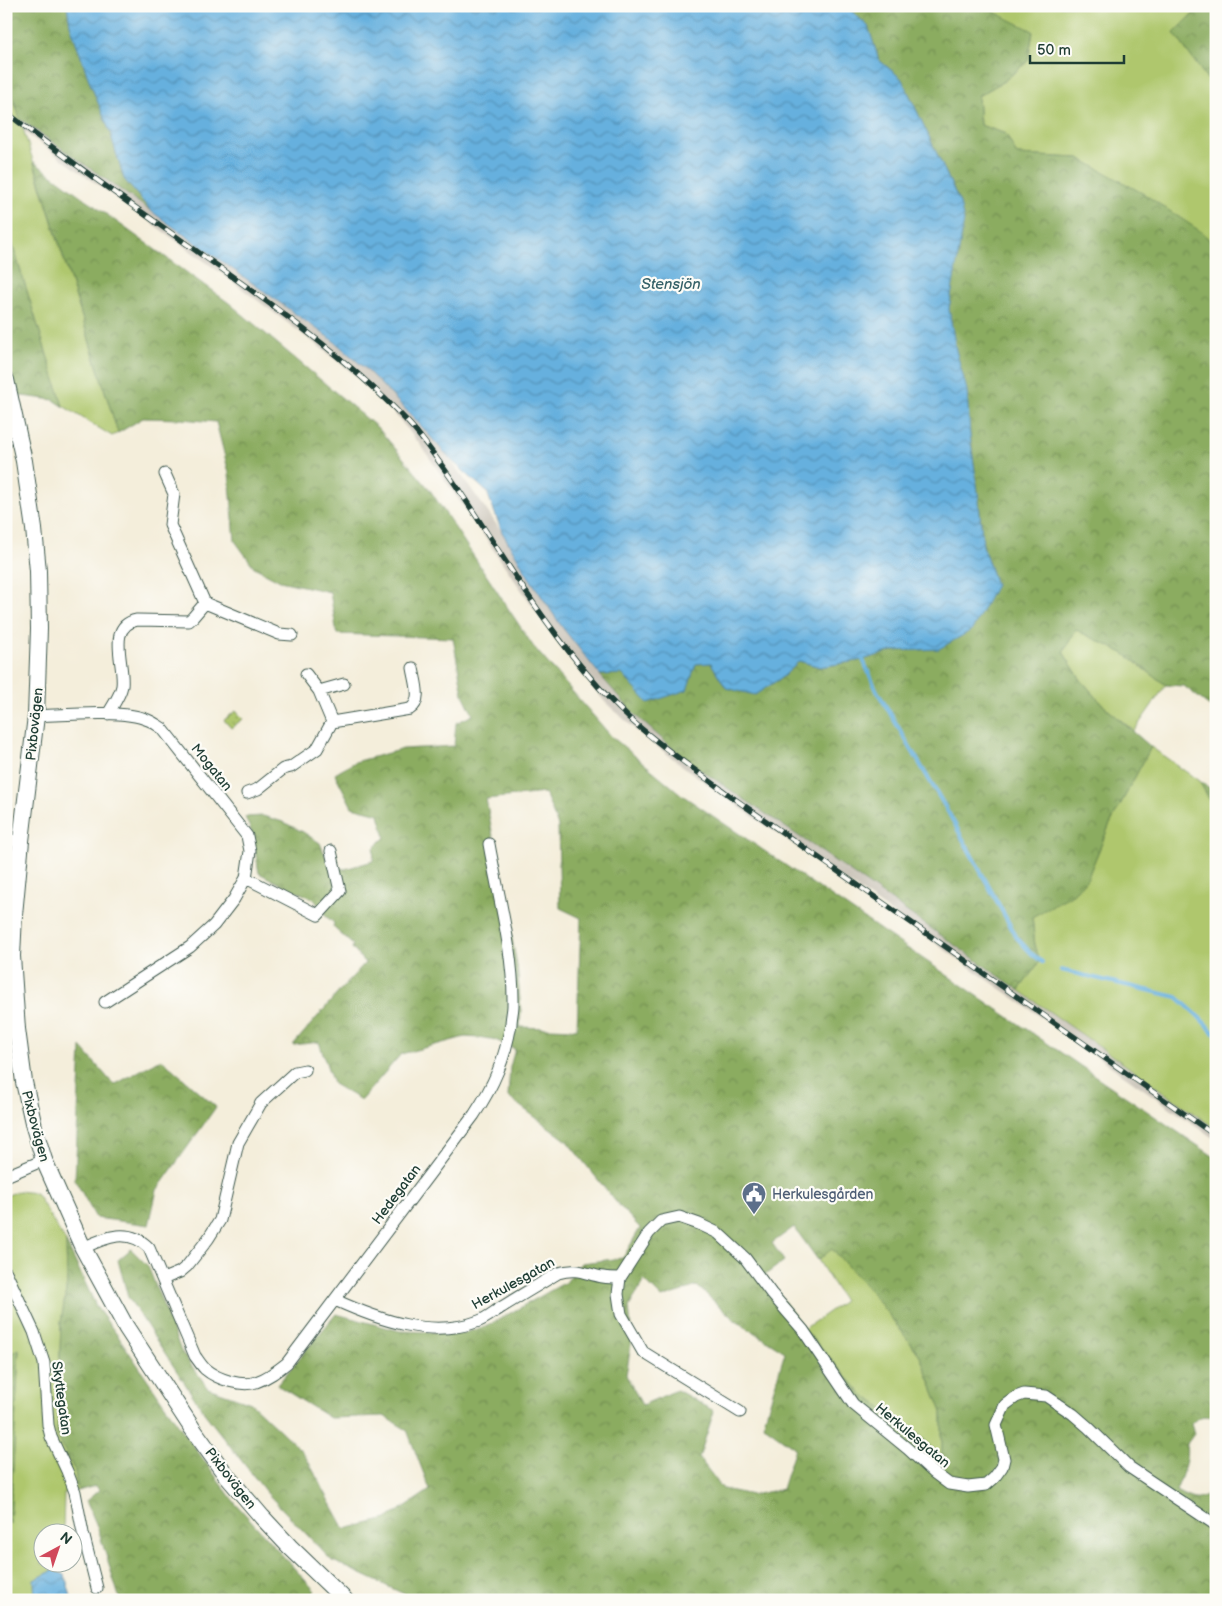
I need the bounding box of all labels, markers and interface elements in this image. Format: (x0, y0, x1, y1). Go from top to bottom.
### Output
scale bar (1030, 32, 1123, 64)
text: 50 m (1037, 41, 1071, 60)
water label: Stensjön (641, 275, 701, 294)
street label: Pixbovägen (22, 687, 47, 761)
street label: Mogatan (187, 740, 236, 794)
street label: Pixbovägen (18, 1089, 53, 1164)
street label: Hedegatan (368, 1161, 424, 1228)
public building icon: Herkulesgården (741, 1181, 767, 1215)
place label: Herkulesgården (772, 1186, 874, 1203)
street label: Herkulesgatan (469, 1254, 558, 1313)
street label: Skyttegatan (48, 1360, 75, 1436)
street label: Herkulesgatan (872, 1399, 954, 1472)
street label: Pixbovägen (201, 1444, 260, 1512)
north arrow (32, 1524, 82, 1574)
text: N (57, 1529, 76, 1548)

